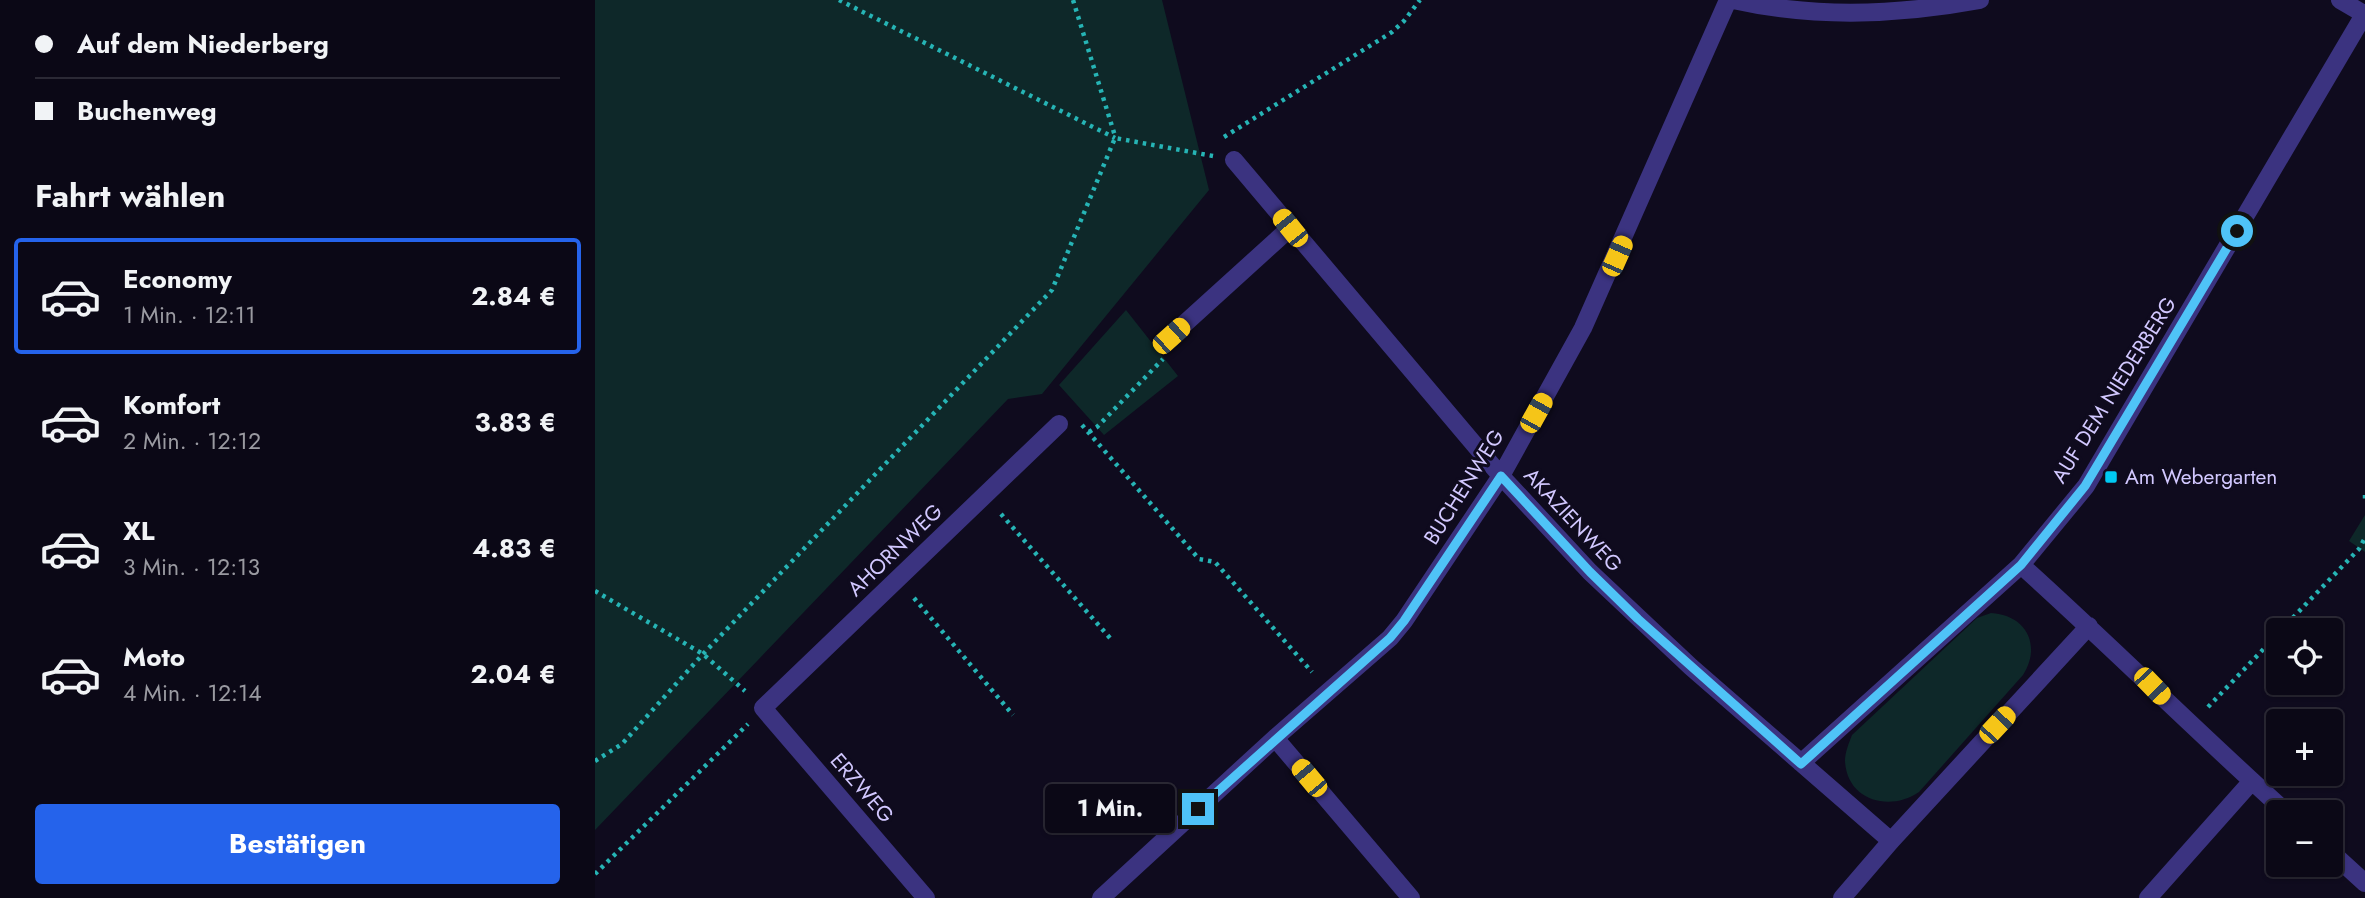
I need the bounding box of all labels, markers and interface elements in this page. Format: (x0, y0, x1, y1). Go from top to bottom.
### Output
text: Auf dem Niederberg (77, 25, 329, 63)
text: Buchenweg (77, 92, 217, 130)
text: Fahrt wählen (35, 173, 225, 219)
car (1269, 205, 1312, 251)
route start (2221, 215, 2253, 247)
car (1599, 233, 1636, 279)
text: Economy (123, 260, 232, 298)
icon: car (39, 265, 102, 328)
text: 2.84 € (471, 277, 556, 315)
street label: AUF DEM NIEDERBERG (2044, 291, 2184, 489)
text: 1 Min. · 12:11 (123, 298, 256, 332)
car (1149, 314, 1194, 358)
text: Komfort (123, 386, 220, 424)
car (1517, 390, 1556, 436)
icon: car (39, 391, 102, 454)
text: 3.83 € (475, 403, 556, 441)
text: 2 Min. · 12:12 (123, 424, 261, 458)
street label: BUCHENWEG (1417, 424, 1511, 550)
street label: AKAZIENWEG (1517, 461, 1629, 579)
place label: Am Webergarten (2125, 462, 2277, 492)
marker: Am Webergarten (2103, 469, 2119, 485)
street label: AHORNWEG (841, 497, 949, 603)
text: XL (123, 512, 155, 550)
icon: car (39, 517, 102, 580)
text: 4.83 € (472, 529, 556, 567)
text: 3 Min. · 12:13 (123, 550, 260, 584)
map controls (2266, 618, 2343, 877)
button: locate (2266, 618, 2343, 695)
text: Moto (123, 638, 185, 676)
icon: car (39, 643, 102, 706)
text: 2.04 € (470, 655, 556, 693)
car (2130, 664, 2175, 708)
text: 4 Min. · 12:14 (123, 676, 262, 710)
car (1975, 702, 2020, 748)
button: + (2266, 709, 2343, 786)
street label: ERZWEG (823, 746, 901, 830)
car (1288, 755, 1331, 801)
callout: 1 Min. (1044, 784, 1173, 834)
text: 1 Min. (1077, 791, 1143, 825)
route end (1182, 793, 1214, 825)
button: − (2266, 800, 2343, 877)
button: Bestätigen (35, 804, 560, 884)

